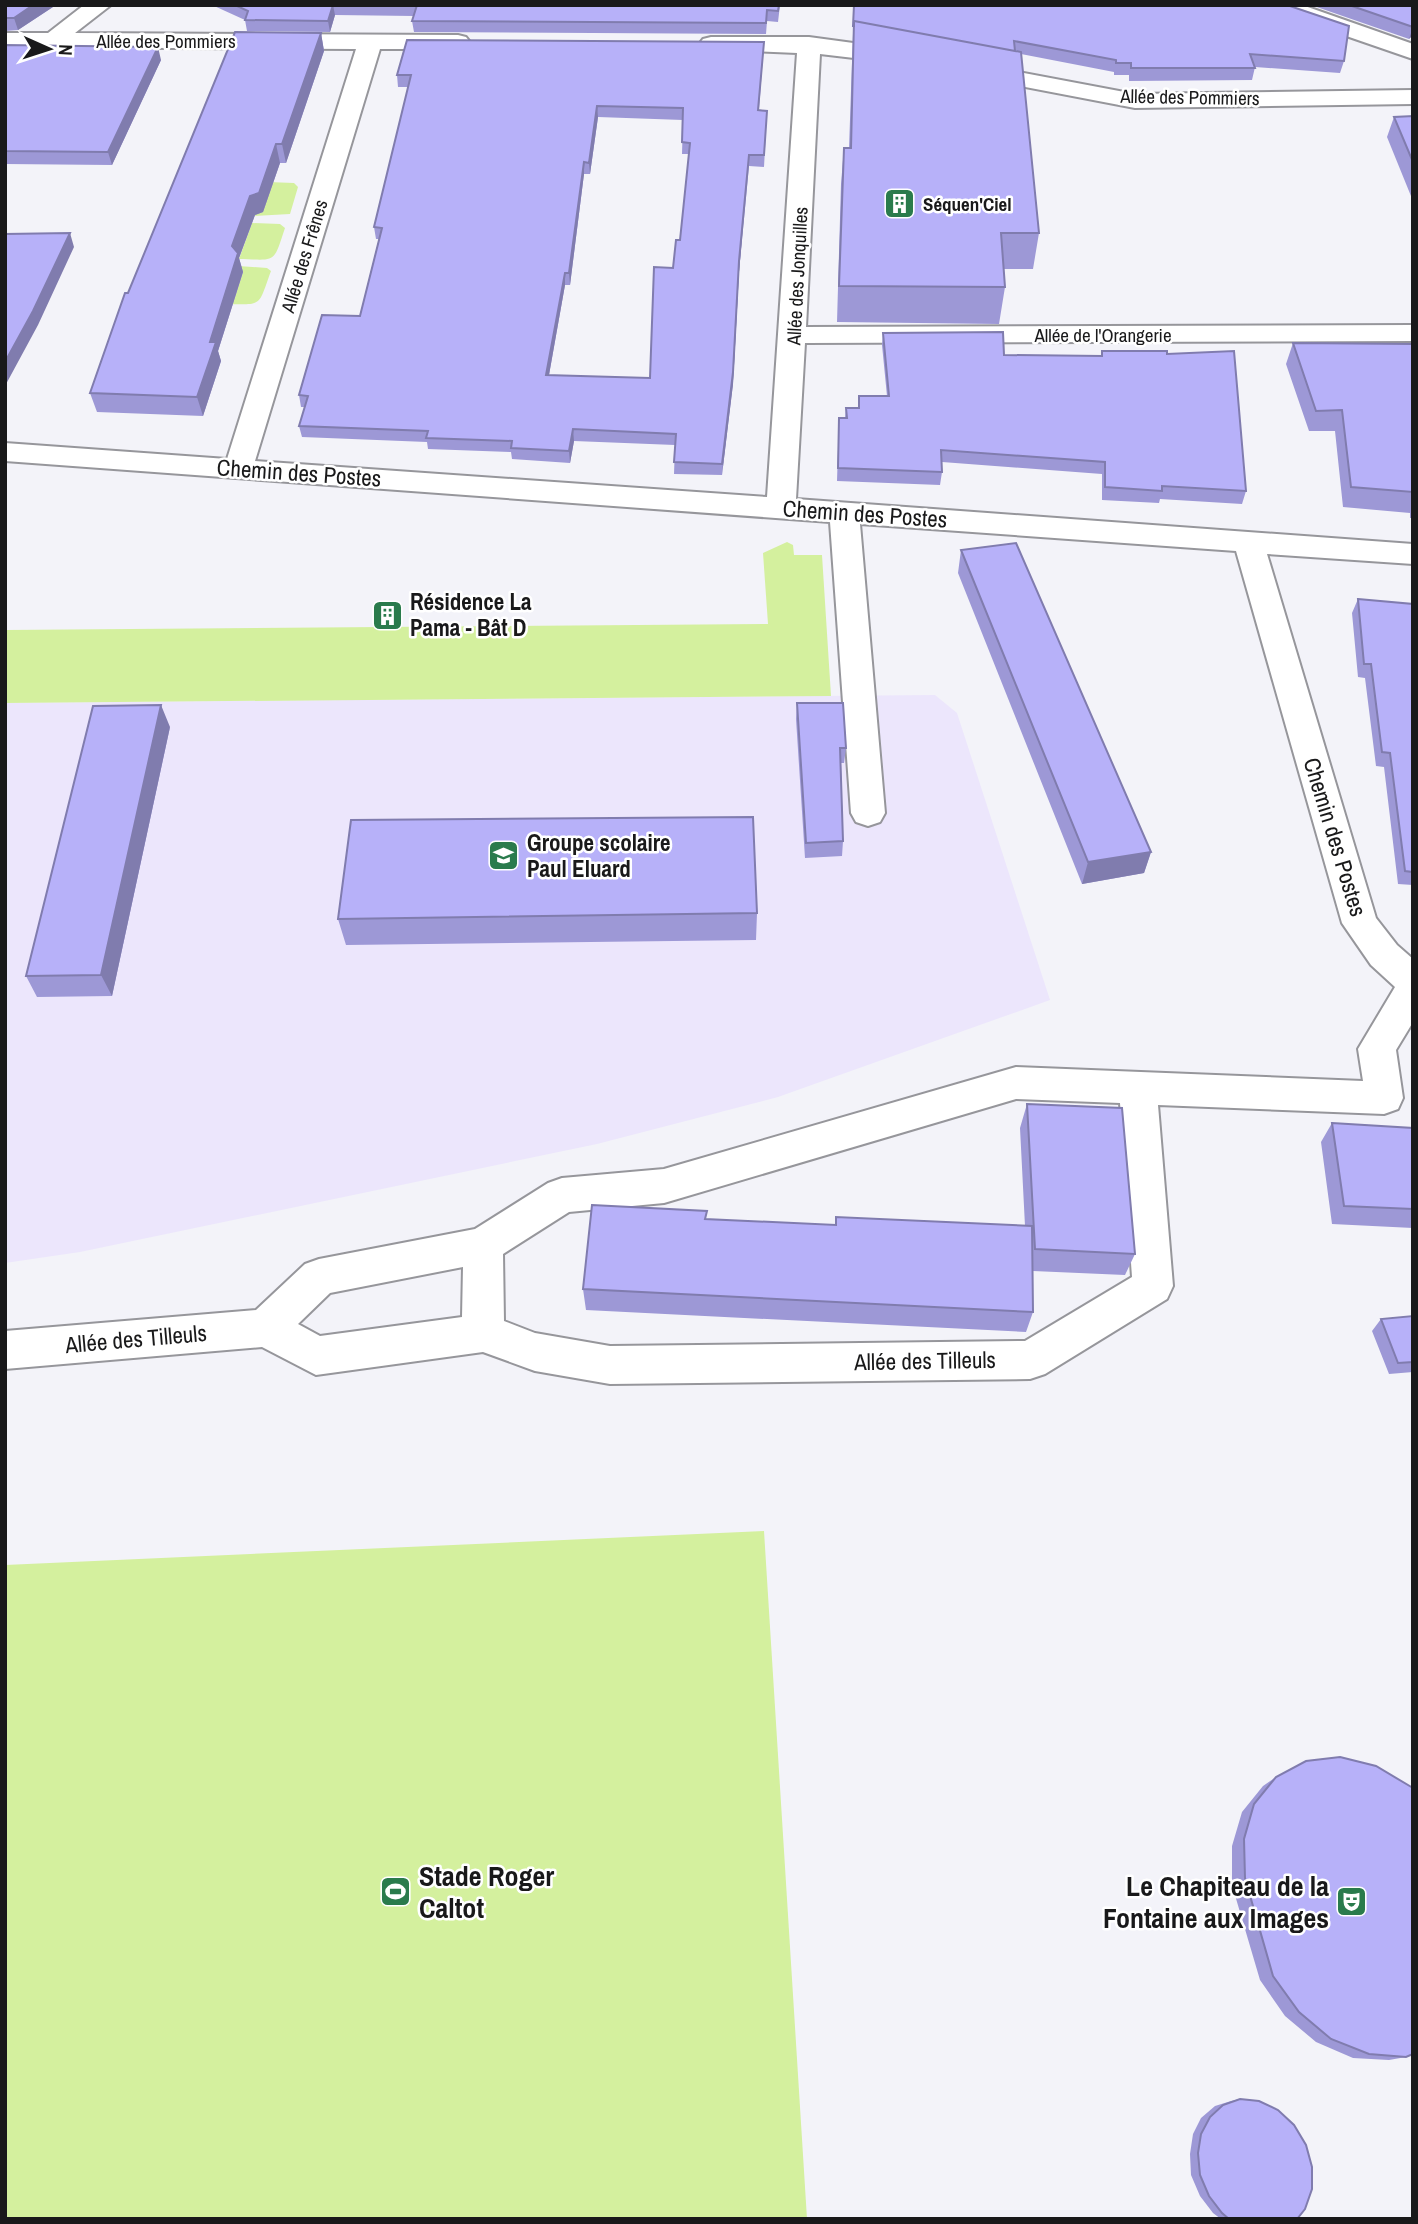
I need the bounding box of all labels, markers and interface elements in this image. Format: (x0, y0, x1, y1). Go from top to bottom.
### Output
north arrow (14, 14, 84, 84)
street label: Allée des Pommiers (95, 28, 236, 54)
text: N (53, 44, 79, 56)
street label: Allée des Pommiers (1119, 83, 1260, 111)
building icon: Séquen'Ciel (883, 187, 917, 221)
place label: Séquen'Ciel (923, 191, 1012, 217)
street label: Allée des Frênes (274, 196, 334, 317)
street label: Allée des Jonquilles (780, 206, 814, 347)
street label: Allée de l'Orangerie (1033, 322, 1172, 348)
street label: Chemin des Postes (216, 451, 382, 494)
street label: Chemin des Postes (782, 492, 948, 535)
place label: Résidence La Pama - Bât D (410, 586, 532, 643)
building icon: Résidence La Pama - Bât D (370, 598, 404, 632)
street label: Chemin des Postes (1297, 754, 1374, 920)
place label: Groupe scolaire Paul Eluard (527, 827, 671, 884)
school or university icon: Groupe scolaire Paul Eluard (487, 839, 521, 873)
street label: Allée des Tilleuls (63, 1317, 208, 1360)
street label: Allée des Tilleuls (853, 1344, 996, 1377)
place label: Stade Roger Caltot (419, 1857, 554, 1927)
place label: Le Chapiteau de la Fontaine aux Images (1103, 1867, 1329, 1937)
sports icon: Stade Roger Caltot (379, 1875, 413, 1909)
theatre icon: Le Chapiteau de la Fontaine aux Images (1335, 1885, 1369, 1919)

